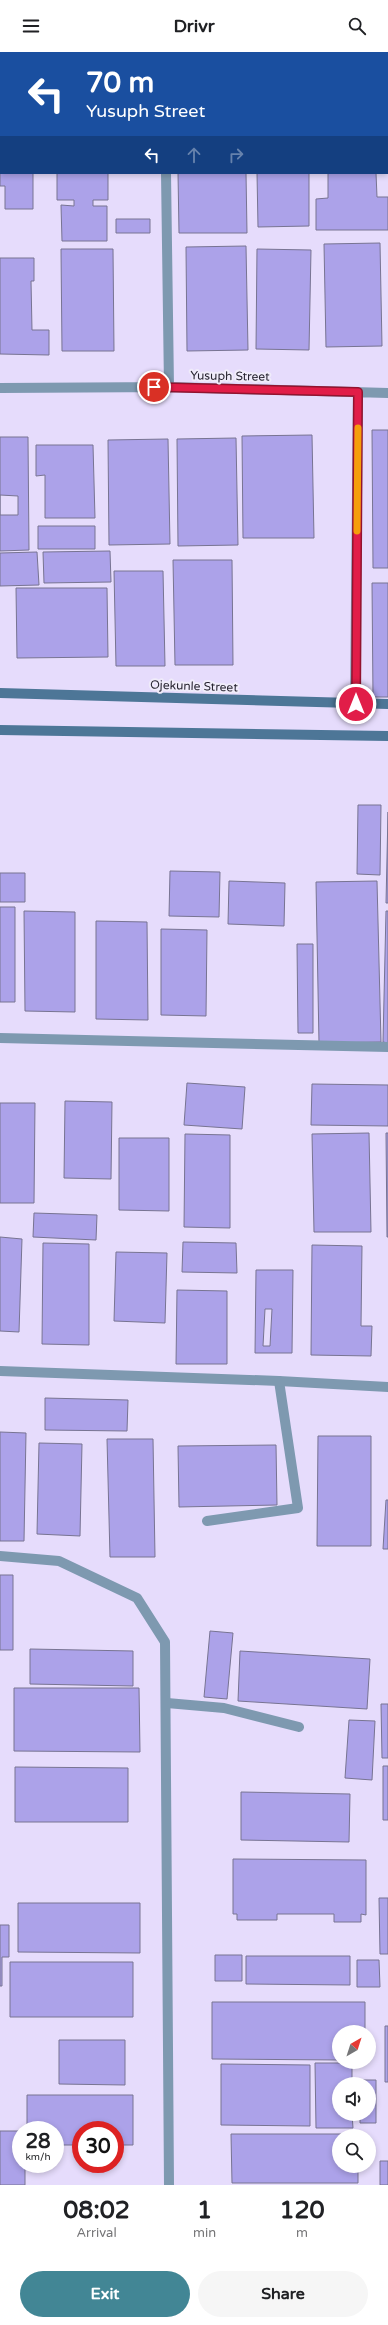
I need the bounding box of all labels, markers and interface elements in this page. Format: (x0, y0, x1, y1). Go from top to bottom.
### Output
icon: menu (20, 15, 42, 37)
text: Drivr (173, 15, 215, 37)
icon: search (346, 15, 368, 37)
text: 70 m (86, 66, 154, 100)
icon: left (20, 68, 72, 120)
text: Yusuph Street (86, 100, 205, 122)
icon: left (141, 144, 163, 166)
icon: ahead (183, 144, 205, 166)
icon: right (225, 144, 247, 166)
street label: Yusuph Street (190, 368, 270, 384)
pin (137, 370, 171, 404)
icon: arrive (143, 376, 165, 398)
street label: Ojekunle Street (150, 677, 239, 695)
position arrow (335, 683, 377, 725)
north arrow (332, 2025, 376, 2069)
map controls (332, 2025, 376, 2173)
button: sound (332, 2077, 376, 2121)
speed limit sign: 30 (72, 2121, 124, 2173)
button: search (332, 2129, 376, 2173)
text: 28 (25, 2130, 51, 2154)
text: km/h (25, 2151, 51, 2163)
text: 08:02 (63, 2196, 130, 2225)
text: 1 (197, 2196, 212, 2225)
text: 120 (279, 2196, 325, 2225)
text: Arrival (76, 2225, 117, 2241)
text: min (193, 2225, 216, 2241)
text: m (296, 2225, 308, 2241)
button: Exit (20, 2271, 190, 2317)
button: Share (198, 2271, 368, 2317)

